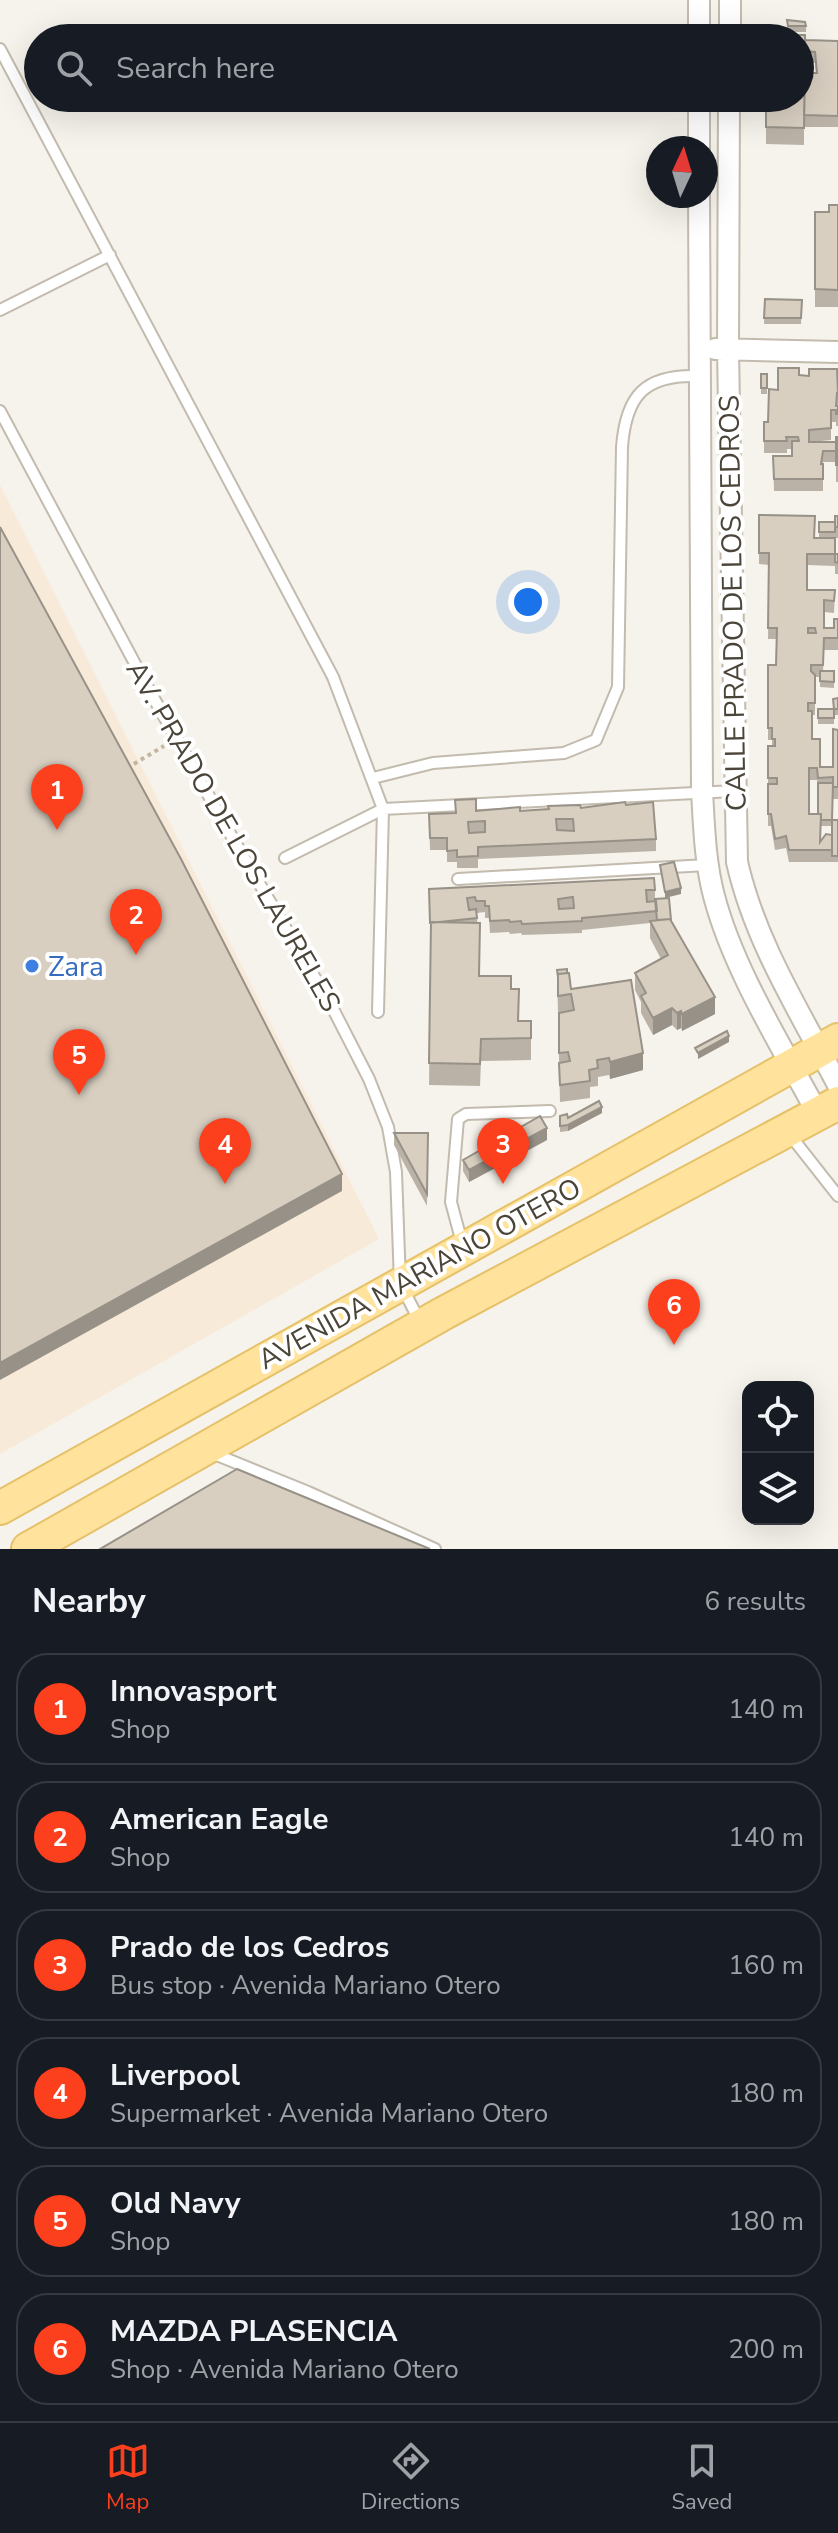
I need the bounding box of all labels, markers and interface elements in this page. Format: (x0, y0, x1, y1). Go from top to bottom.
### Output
search box (24, 24, 814, 112)
icon: search (52, 46, 96, 90)
text: Search here (116, 48, 275, 89)
north arrow (646, 136, 718, 208)
street label: CALLE PRADO DE LOS CEDROS (710, 395, 756, 811)
your location (508, 582, 548, 622)
street label: AV. PRADO DE LOS LAURELES (117, 654, 349, 1019)
pin: 1 (31, 764, 83, 830)
pin: 2 (110, 889, 162, 955)
place label: Zara (48, 948, 104, 986)
marker: Zara (23, 957, 41, 975)
pin: 5 (53, 1029, 105, 1095)
pin: 4 (199, 1118, 251, 1184)
pin: 3 (477, 1118, 529, 1184)
street label: AVENIDA MARIANO OTERO (251, 1169, 588, 1379)
pin: 6 (648, 1279, 700, 1345)
map controls (742, 1381, 814, 1525)
button: locate (742, 1381, 814, 1453)
button: layers (742, 1453, 814, 1525)
text: Nearby (32, 1578, 146, 1624)
text: 6 results (705, 1584, 806, 1619)
text: Innovasport (110, 1671, 276, 1712)
text: 1 (52, 1692, 68, 1727)
text: 140 m (728, 1692, 804, 1727)
text: Shop (110, 1712, 170, 1747)
text: American Eagle (110, 1799, 328, 1840)
text: 2 (52, 1820, 68, 1855)
text: 140 m (728, 1820, 804, 1855)
text: Shop (110, 1840, 170, 1875)
text: Prado de los Cedros (110, 1927, 389, 1968)
text: 3 (52, 1948, 68, 1983)
text: 160 m (728, 1948, 804, 1983)
text: Bus stop · Avenida Mariano Otero (110, 1968, 501, 2003)
text: Liverpool (110, 2055, 240, 2096)
text: 4 (52, 2076, 68, 2111)
text: 180 m (728, 2076, 804, 2111)
text: Supermarket · Avenida Mariano Otero (110, 2096, 548, 2131)
text: Old Navy (110, 2183, 241, 2224)
text: 5 (52, 2204, 68, 2239)
text: 180 m (728, 2204, 804, 2239)
text: Shop (110, 2224, 170, 2259)
text: MAZDA PLASENCIA (110, 2311, 398, 2352)
text: 6 (52, 2332, 68, 2367)
text: 200 m (728, 2332, 804, 2367)
text: Shop · Avenida Mariano Otero (110, 2352, 459, 2387)
tab: Map (106, 2439, 150, 2517)
tab: Directions (361, 2439, 460, 2517)
tab: Saved (672, 2439, 732, 2517)

